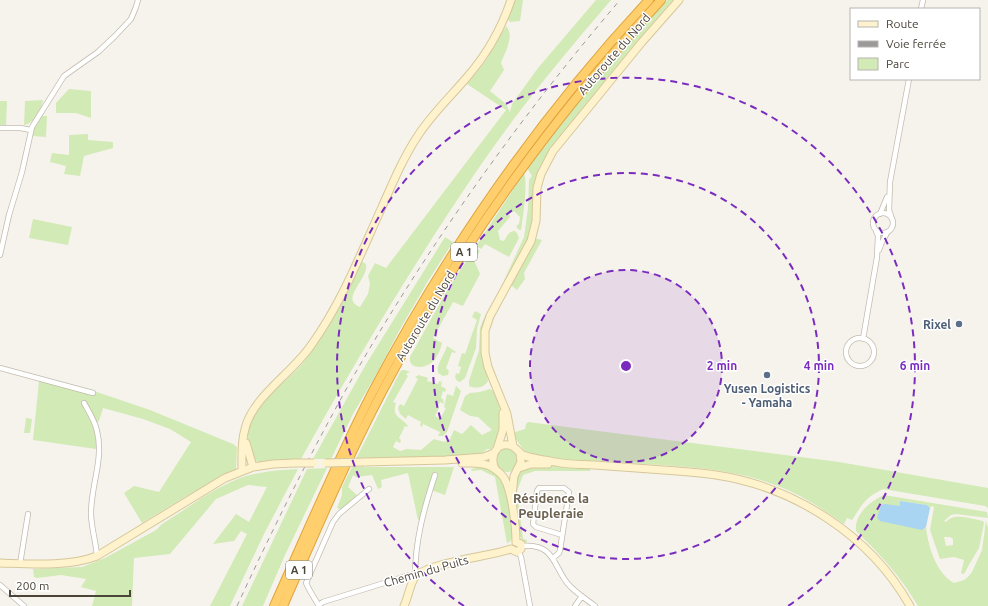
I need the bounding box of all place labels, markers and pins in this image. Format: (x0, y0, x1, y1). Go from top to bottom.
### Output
place label: Rixel (923, 318, 951, 331)
marker: Rixel (954, 319, 964, 329)
centre of rings (619, 359, 633, 373)
marker: Yusen Logistics - Yamaha (762, 370, 772, 380)
place label: Yusen Logistics - Yamaha (724, 382, 811, 409)

